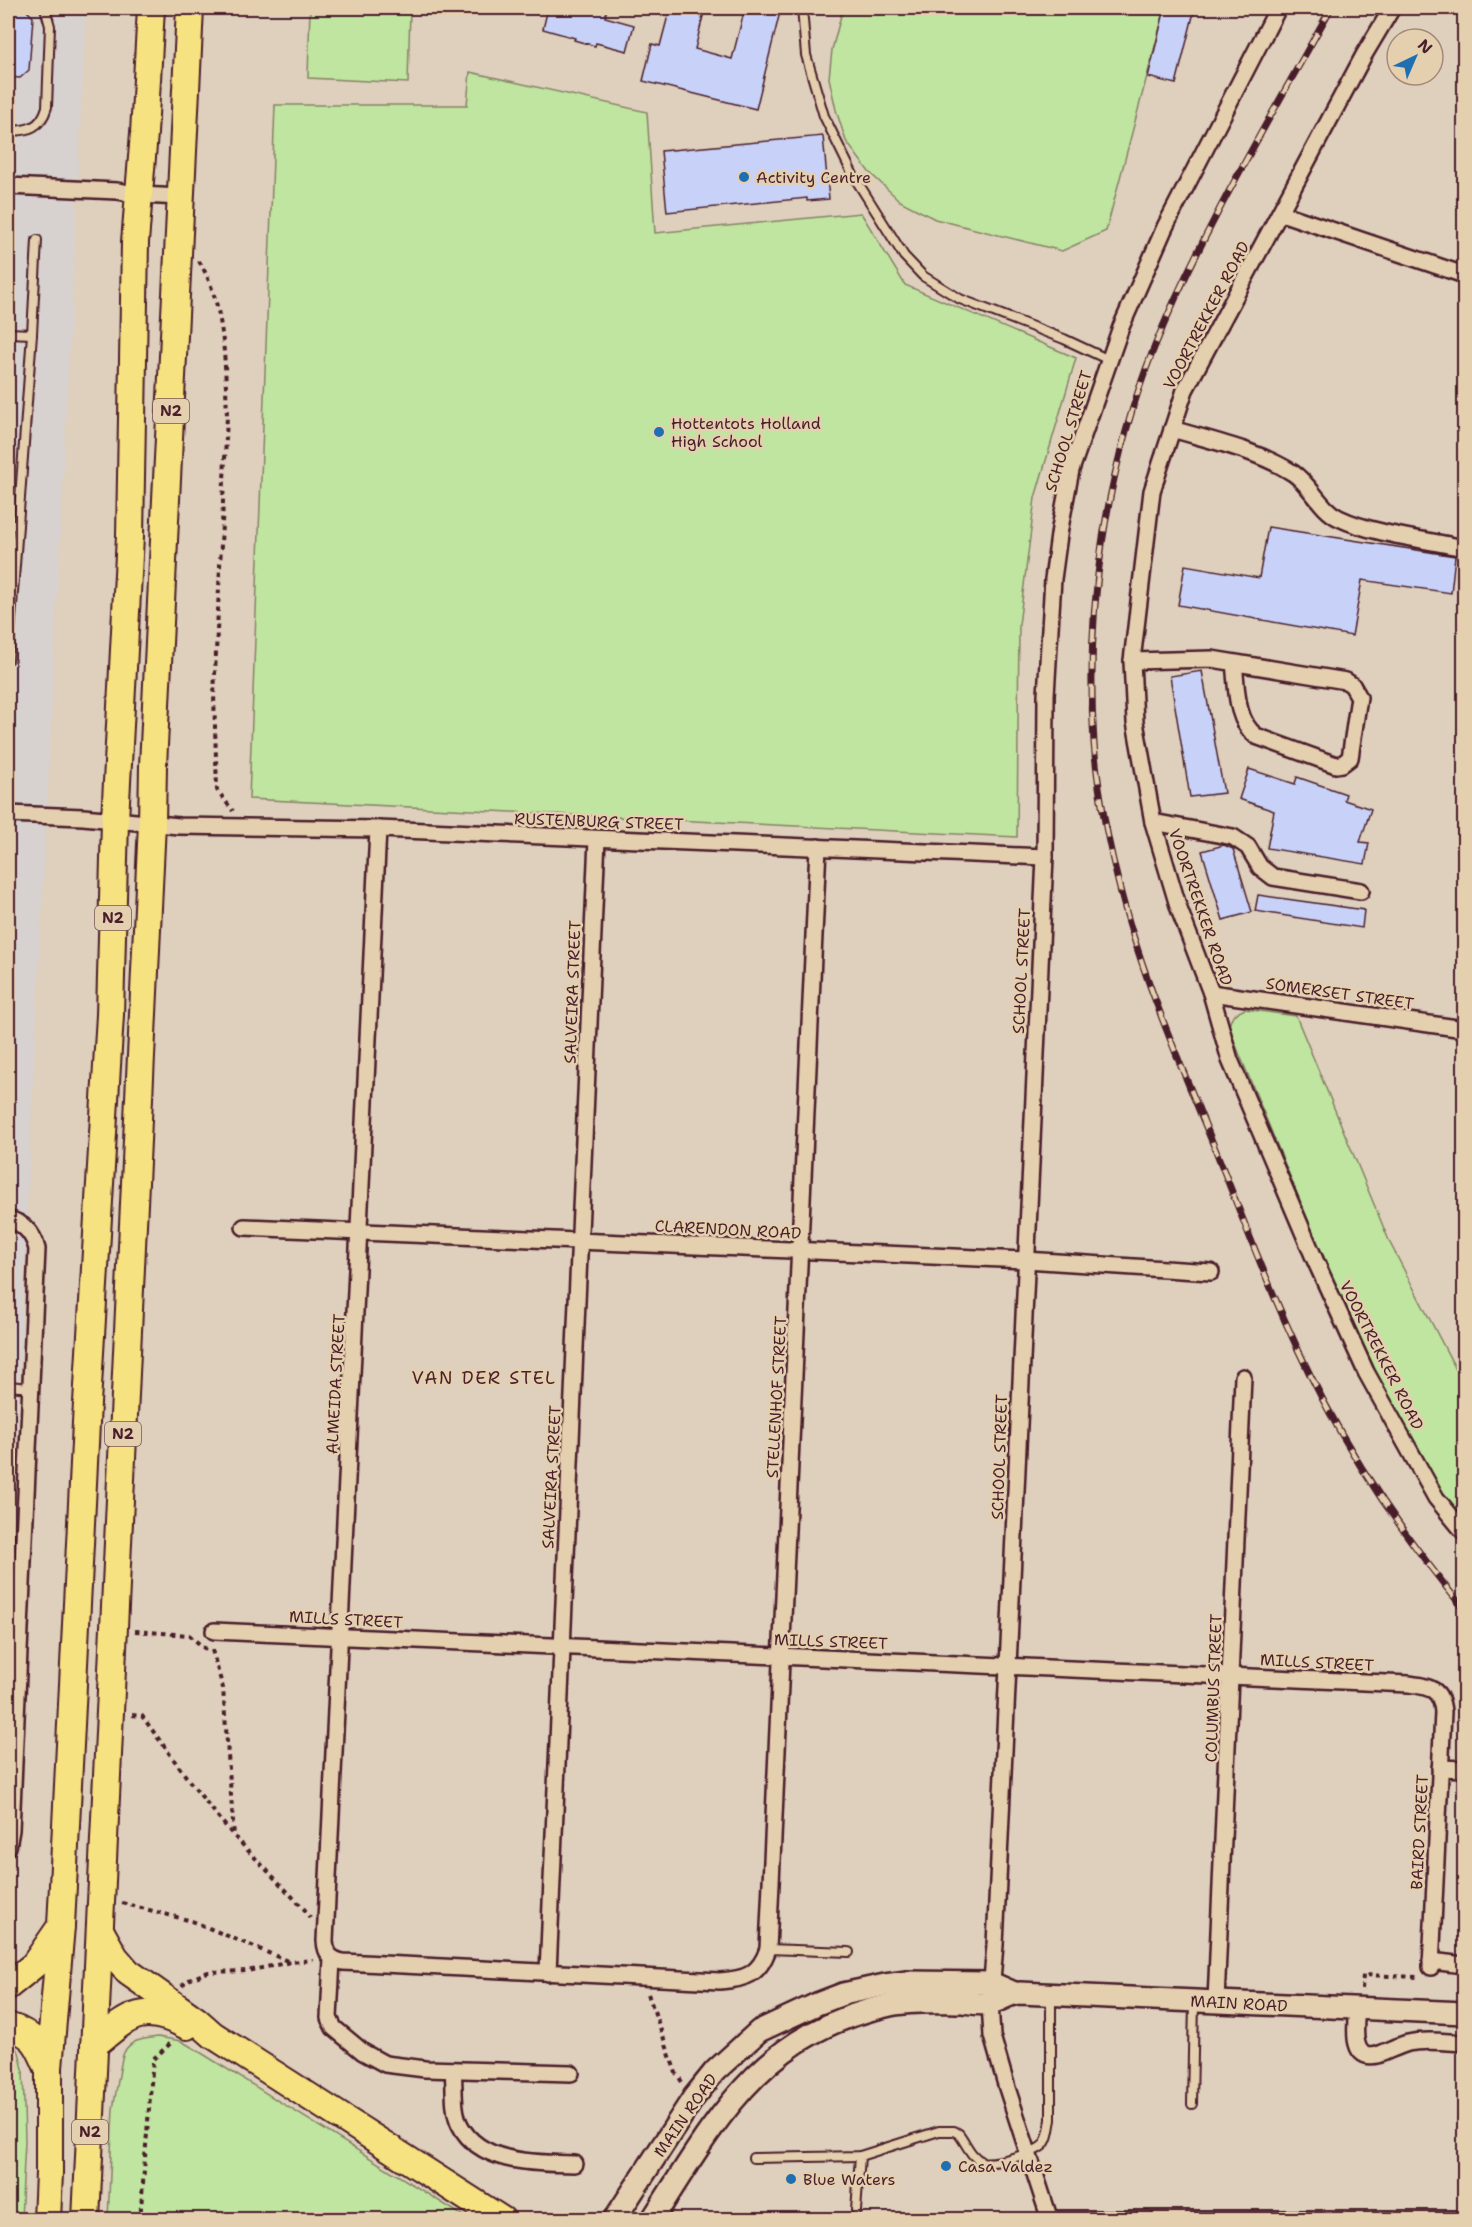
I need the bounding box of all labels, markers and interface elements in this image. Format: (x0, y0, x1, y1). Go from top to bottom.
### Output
north arrow (1385, 27, 1445, 87)
text: N (1413, 35, 1437, 59)
place label: Activity Centre (756, 167, 871, 188)
marker: Activity Centre (737, 170, 751, 184)
street label: VOORTREKKER ROAD (1158, 238, 1254, 393)
street label: SCHOOL STREET (1040, 368, 1097, 494)
road number: N2 (153, 399, 189, 423)
place label: Hottentots Holland High School (671, 413, 821, 452)
marker: Hottentots Holland High School (652, 425, 666, 439)
street label: RUSTENBURG STREET (514, 808, 684, 835)
street label: VOORTREKKER ROAD (1164, 826, 1237, 988)
road number: N2 (95, 906, 131, 930)
street label: SCHOOL STREET (1008, 907, 1035, 1034)
street label: SALVEIRA STREET (559, 920, 586, 1064)
street label: SOMERSET STREET (1265, 973, 1415, 1014)
street label: CLARENDON ROAD (654, 1215, 802, 1244)
street label: VOORTREKKER ROAD (1335, 1277, 1428, 1433)
street label: ALMEIDA STREET (321, 1313, 350, 1455)
street label: STELLENHOF STREET (762, 1315, 791, 1479)
district label: VAN DER STEL (412, 1366, 556, 1390)
street label: SCHOOL STREET (987, 1394, 1012, 1520)
street label: SALVEIRA STREET (537, 1405, 566, 1549)
road number: N2 (105, 1422, 141, 1446)
street label: MILLS STREET (289, 1606, 404, 1633)
street label: COLUMBUS STREET (1200, 1613, 1227, 1763)
street label: MILLS STREET (774, 1629, 888, 1654)
street label: MILLS STREET (1260, 1649, 1375, 1676)
street label: BAIRD STREET (1406, 1774, 1433, 1890)
street label: MAIN ROAD (1190, 1990, 1288, 2017)
street label: MAIN ROAD (649, 2069, 722, 2161)
road number: N2 (72, 2120, 108, 2144)
place label: Casa Valdez (958, 2156, 1053, 2177)
marker: Casa Valdez (939, 2159, 953, 2173)
place label: Blue Waters (803, 2169, 896, 2190)
marker: Blue Waters (784, 2172, 798, 2186)

